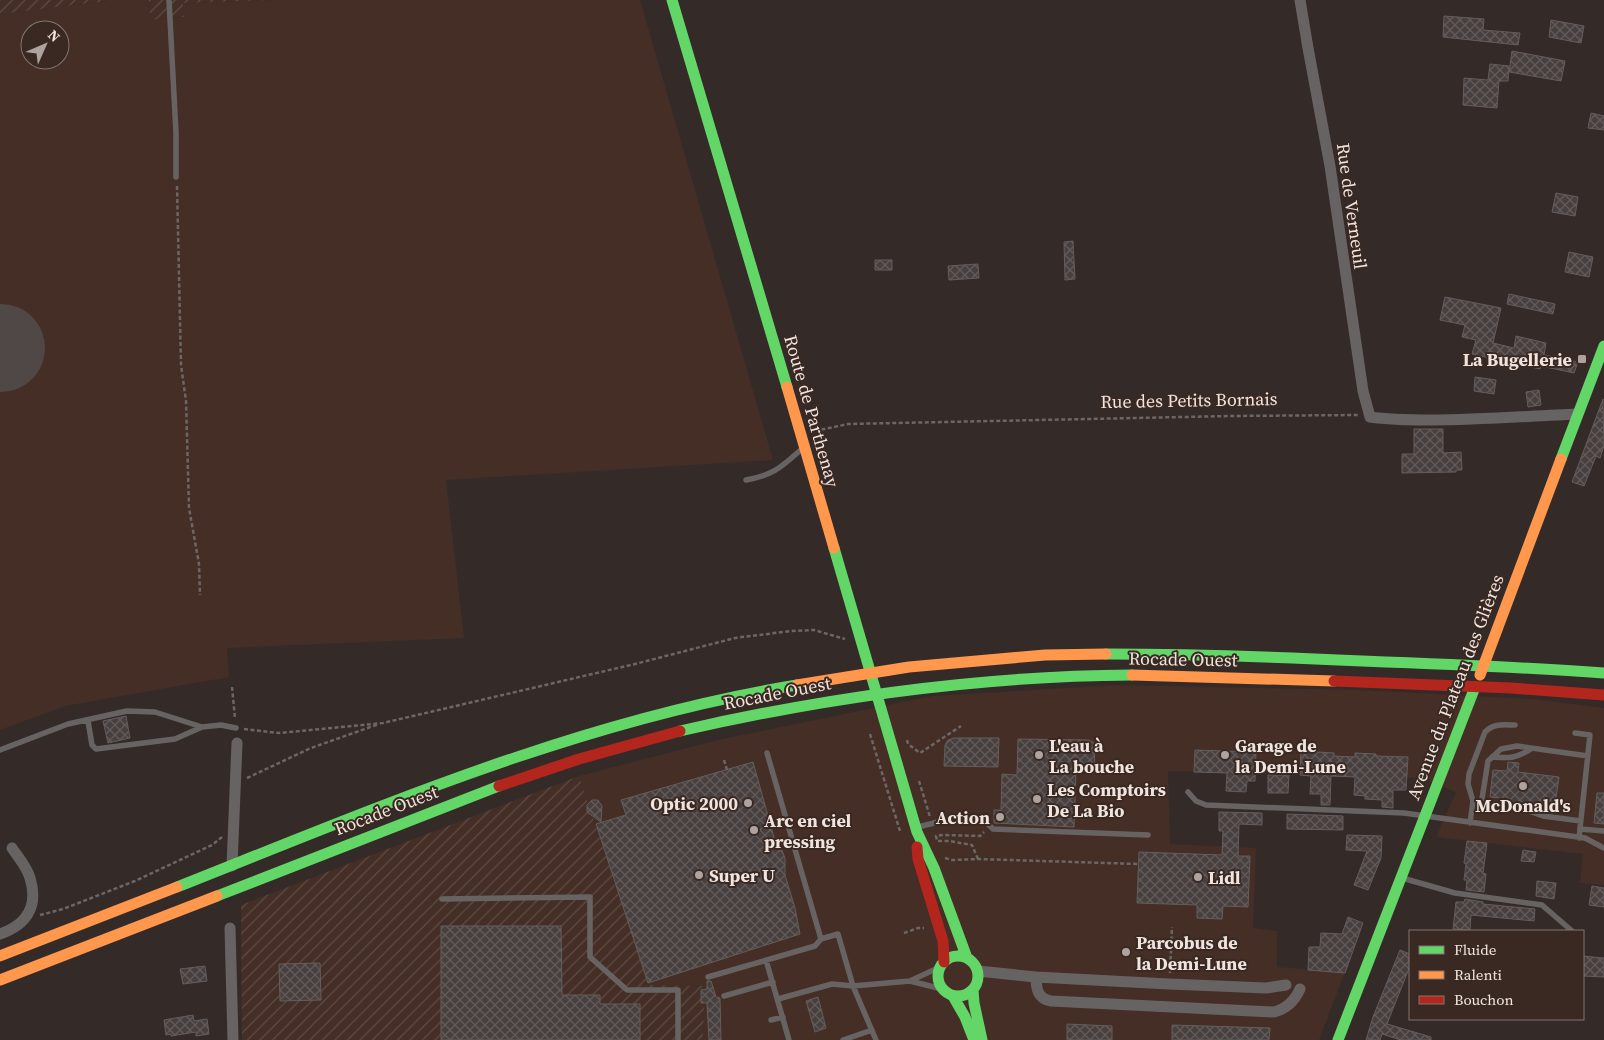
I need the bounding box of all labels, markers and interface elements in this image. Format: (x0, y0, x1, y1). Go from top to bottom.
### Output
north arrow (20, 20, 70, 70)
text: N (44, 25, 65, 46)
street label: Rue de Verneuil (1331, 141, 1373, 271)
street label: Route de Parthenay (778, 332, 846, 491)
place label: La Bugellerie (1463, 347, 1572, 372)
marker: La Bugellerie (1576, 353, 1588, 365)
street label: Rue des Petits Bornais (1100, 386, 1278, 414)
street label: Avenue du Plateau des Glières (1400, 570, 1510, 803)
street label: Rocade Ouest (1128, 646, 1238, 672)
street label: Rocade Ouest (721, 670, 833, 716)
place label: L'eau à La bouche (1049, 733, 1134, 779)
place label: Garage de la Demi-Lune (1235, 733, 1346, 779)
marker: L'eau à La bouche (1033, 749, 1045, 761)
marker: Garage de la Demi-Lune (1219, 749, 1231, 761)
place label: Les Comptoirs De La Bio (1047, 777, 1166, 823)
street label: Rocade Ouest (331, 779, 441, 841)
marker: McDonald's (1517, 780, 1529, 792)
place label: Optic 2000 (650, 791, 738, 816)
marker: Les Comptoirs De La Bio (1031, 793, 1043, 805)
place label: McDonald's (1475, 793, 1571, 818)
marker: Optic 2000 (742, 797, 754, 809)
place label: Action (936, 805, 990, 830)
place label: Arc en ciel pressing (764, 808, 852, 854)
marker: Action (994, 811, 1006, 823)
marker: Arc en ciel pressing (748, 824, 760, 836)
place label: Super U (709, 863, 775, 888)
place label: Lidl (1208, 865, 1241, 890)
marker: Super U (693, 869, 705, 881)
marker: Lidl (1192, 871, 1204, 883)
place label: Parcobus de la Demi-Lune (1136, 930, 1247, 976)
legend (1409, 930, 1584, 1020)
text: Fluide (1454, 939, 1497, 960)
marker: Parcobus de la Demi-Lune (1120, 946, 1132, 958)
text: Ralenti (1454, 964, 1502, 985)
text: Bouchon (1454, 989, 1514, 1010)

